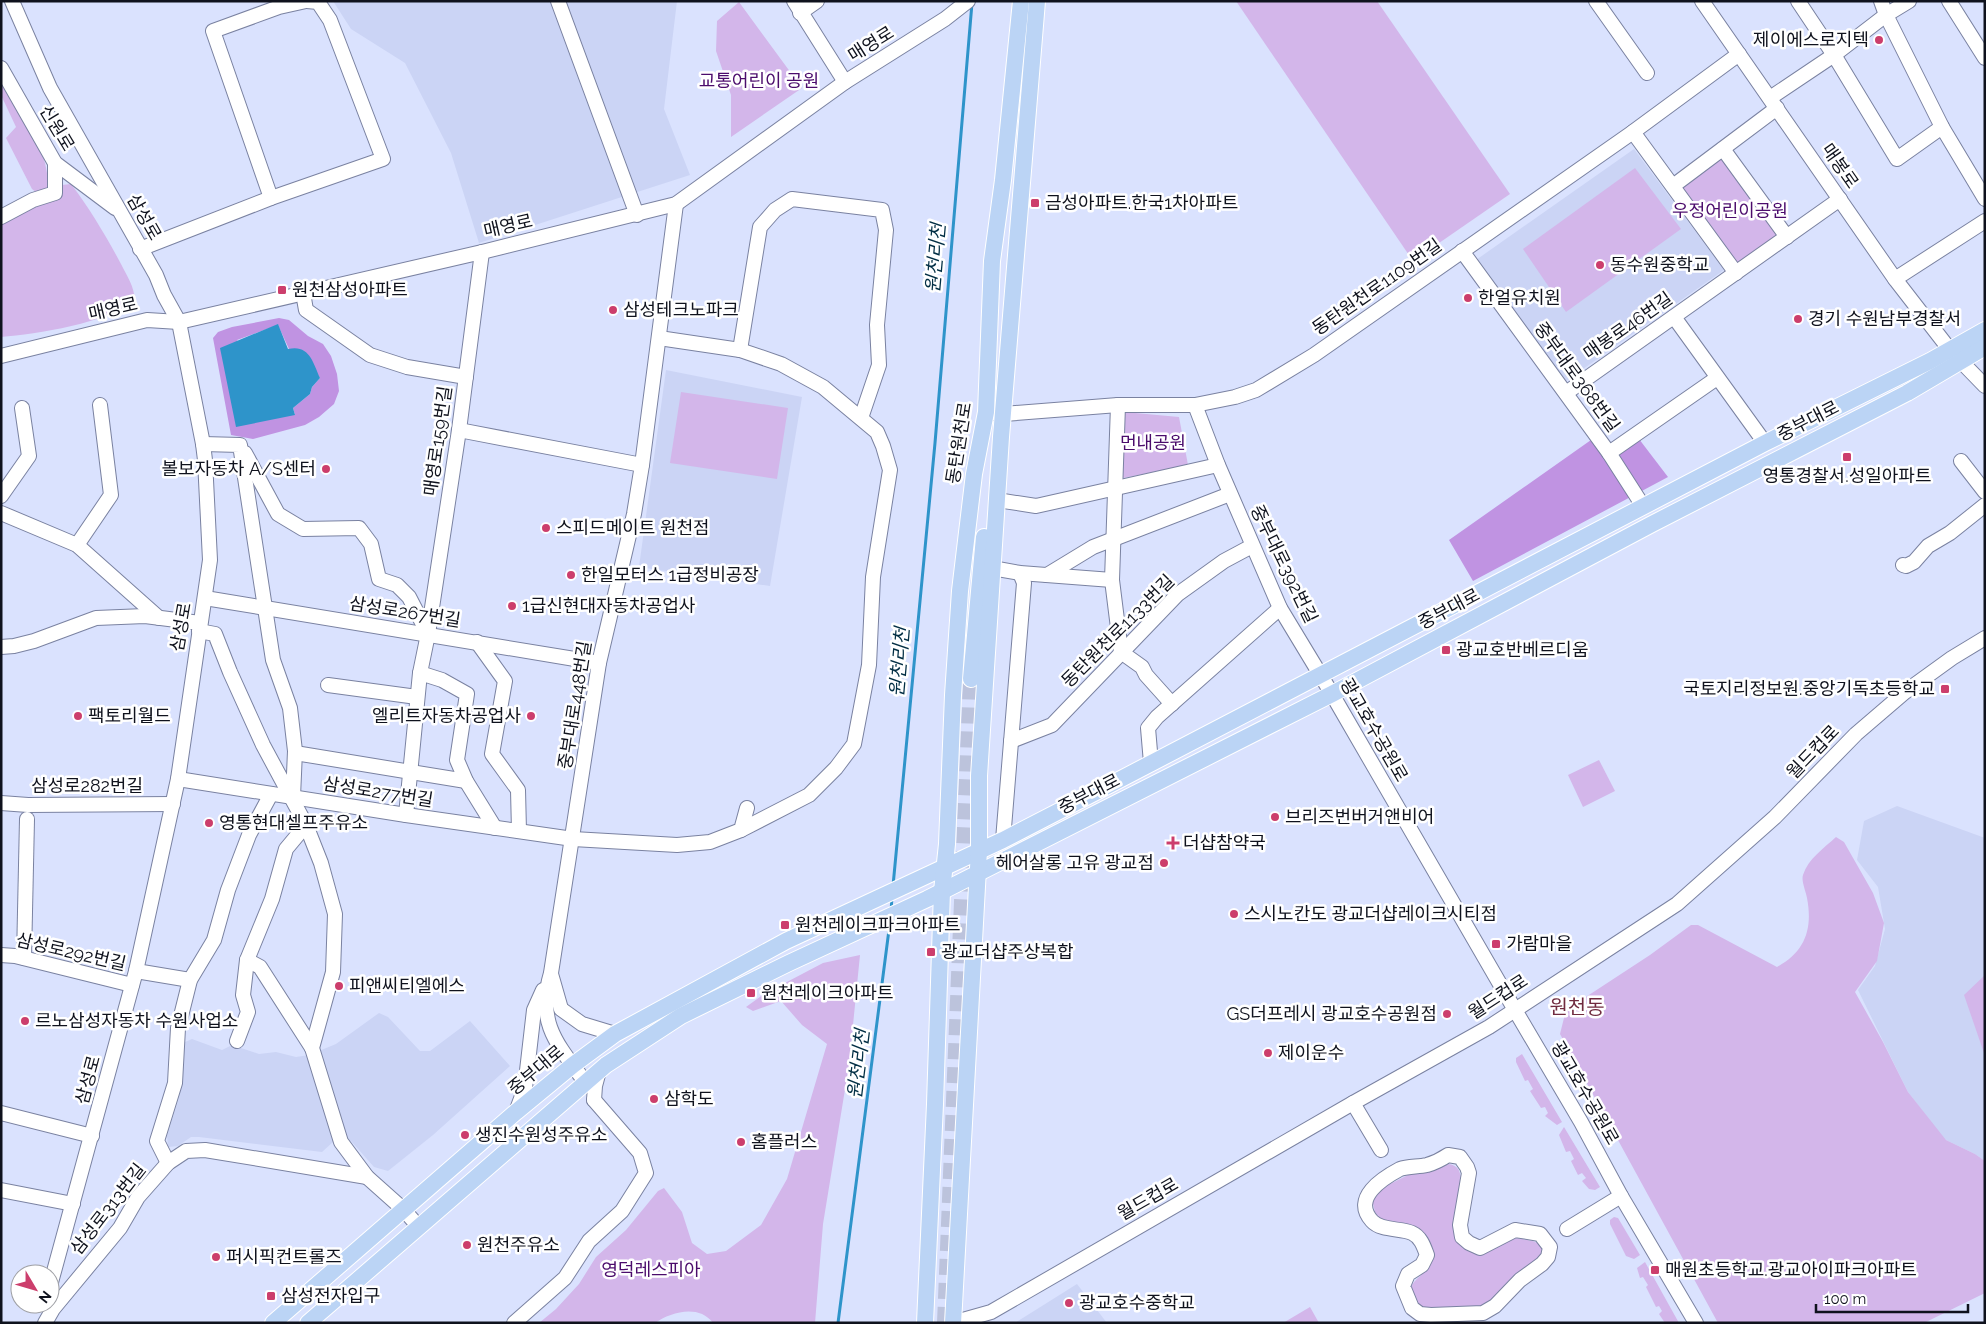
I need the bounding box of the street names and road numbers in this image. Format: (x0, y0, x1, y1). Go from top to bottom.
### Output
street label: 매영로 (844, 22, 897, 66)
street label: 신원로 (36, 101, 79, 154)
street label: 매봉로 (1818, 139, 1863, 192)
street label: 삼성로 (123, 190, 166, 244)
street label: 매영로 (481, 210, 534, 241)
street label: 동탄원천로1109번길 (1308, 234, 1445, 339)
street label: 매봉로46번길 (1579, 287, 1676, 364)
street label: 매영로 (86, 293, 139, 324)
street label: 중부대로368번길 (1531, 318, 1624, 436)
street label: 매영로159번길 (419, 385, 456, 497)
street label: 중부대로 (1773, 396, 1842, 445)
street label: 동탄원천로 (942, 400, 975, 485)
street label: 중부대로392번길 (1247, 501, 1322, 626)
street label: 동탄원천로1133번길 (1057, 570, 1178, 691)
street label: 중부대로 (1415, 584, 1483, 633)
street label: 삼성로267번길 (348, 592, 462, 631)
street label: 삼성로 (166, 601, 195, 653)
street label: 중부대로448번길 (554, 639, 595, 771)
street label: 광교호수공원로 (1336, 674, 1413, 785)
street label: 월드컵로 (1782, 721, 1843, 783)
street label: 중부대로 (1054, 769, 1123, 818)
street label: 삼성로277번길 (321, 772, 435, 811)
street label: 삼성로282번길 (31, 775, 143, 796)
street label: 삼성로292번길 (14, 929, 128, 974)
street label: 월드컵로 (1464, 970, 1531, 1023)
street label: 광교호수공원로 (1547, 1037, 1624, 1148)
street label: 중부대로 (504, 1040, 568, 1099)
street label: 삼성로 (71, 1053, 104, 1107)
street label: 삼성로313번길 (66, 1159, 150, 1258)
street label: 월드컵로 (1114, 1173, 1182, 1224)

